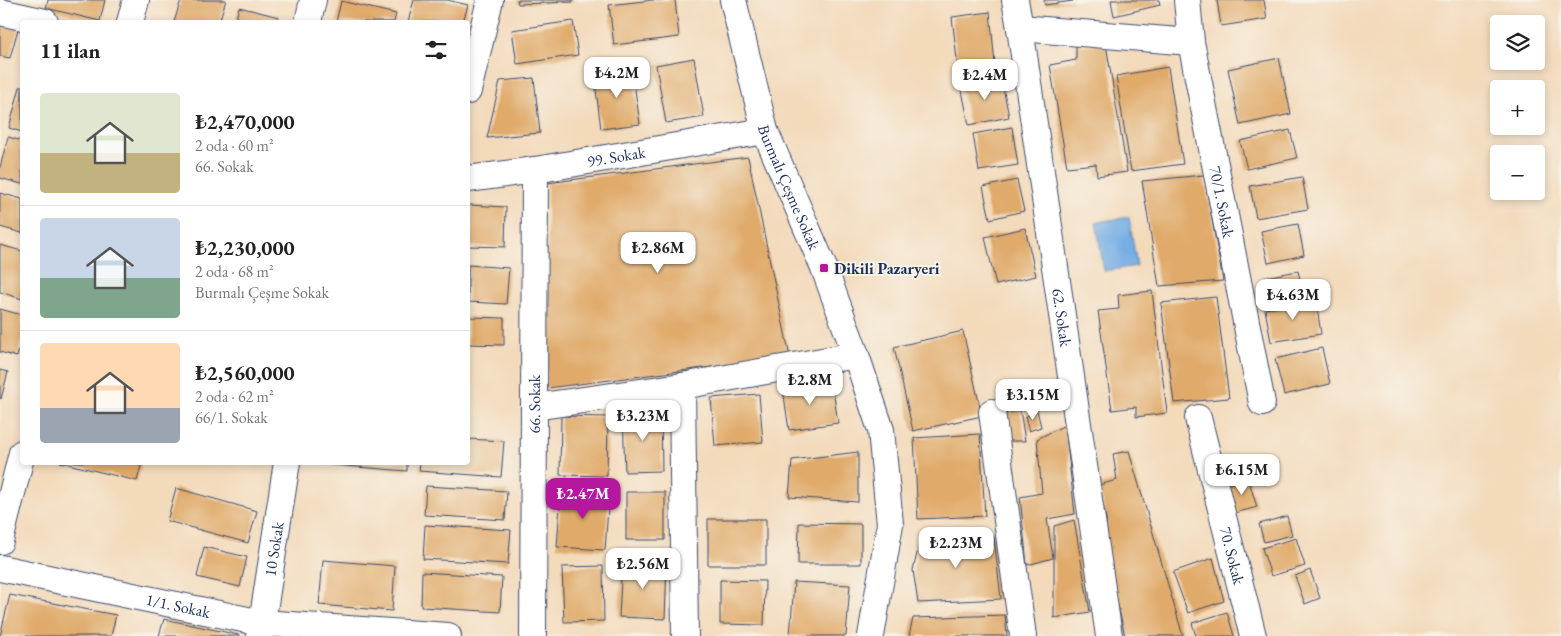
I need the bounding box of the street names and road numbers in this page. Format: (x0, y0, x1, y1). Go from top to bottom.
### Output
street label: Burmalı Çeşme Sokak (753, 123, 825, 254)
street label: 99. Sokak (586, 141, 648, 172)
street label: 70/1. Sokak (1205, 164, 1239, 240)
street label: 62. Sokak (1047, 287, 1077, 349)
street label: 66. Sokak (524, 374, 545, 433)
street label: 10 Sokak (259, 520, 289, 578)
street label: 70. Sokak (1215, 525, 1250, 587)
street label: 1/1. Sokak (144, 589, 213, 623)

